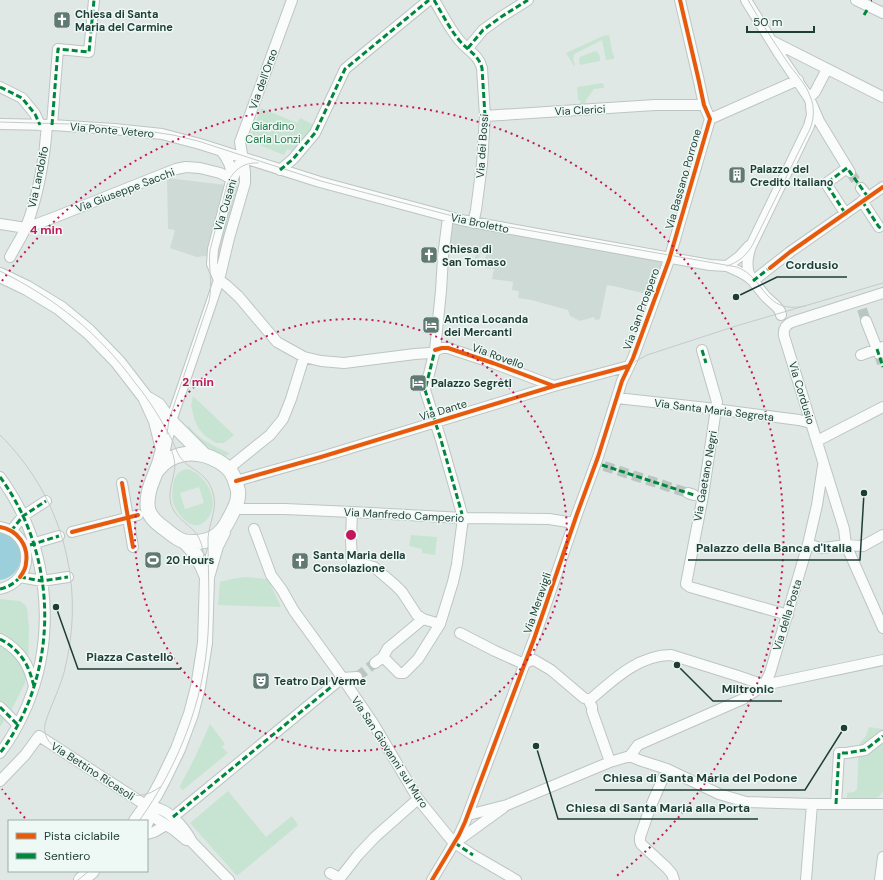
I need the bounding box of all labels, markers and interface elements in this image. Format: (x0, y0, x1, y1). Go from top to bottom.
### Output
place label: Chiesa di Santa Maria del Carmine (75, 7, 173, 34)
scale bar (747, 8, 814, 34)
church icon: Chiesa di Santa Maria del Carmine (52, 10, 72, 30)
text: 50 m (753, 14, 782, 30)
street label: Via dell'Orso (246, 47, 280, 111)
street label: Via Clerici (554, 102, 606, 118)
street label: Via dei Bossi (473, 113, 491, 179)
street label: Via Ponte Vetero (69, 119, 155, 141)
park label: Giardino Carla Lonzi (245, 119, 301, 146)
street label: Via Bassano Porrone (662, 127, 704, 231)
street label: Via Landolfo (25, 145, 51, 209)
place label: Palazzo del Credito Italiano (750, 162, 834, 189)
street label: Via Giuseppe Sacchi (74, 165, 176, 215)
building icon: Palazzo del Credito Italiano (727, 165, 747, 185)
street label: Via Cusani (210, 177, 240, 233)
street label: Via Broletto (449, 210, 511, 236)
text: 4 min (30, 222, 62, 238)
place label: Chiesa di San Tomaso (442, 242, 506, 269)
church icon: Chiesa di San Tomaso (419, 245, 439, 265)
callout: Cordusio (777, 253, 847, 277)
text: Cordusio (785, 257, 839, 273)
street label: Via San Prospero (620, 266, 662, 352)
place label: Antica Locanda dei Mercanti (444, 312, 528, 339)
hotel icon: Antica Locanda dei Mercanti (421, 315, 441, 335)
street label: Via Rovello (470, 340, 526, 372)
street label: Via Cordusio (786, 360, 818, 426)
hotel icon: Palazzo Segreti (408, 373, 428, 393)
text: 2 min (182, 374, 214, 390)
place label: Palazzo Segreti (431, 376, 512, 390)
street label: Via Dante (417, 396, 469, 424)
street label: Via Santa Maria Segreta (653, 396, 775, 424)
street label: Via Gaetano Negri (690, 429, 720, 523)
street label: Via Manfredo Camperio (343, 505, 465, 525)
centre of rings (344, 528, 358, 542)
callout: Palazzo della Banca d'Italia (688, 536, 860, 560)
text: Palazzo della Banca d'Italia (696, 540, 852, 556)
place label: Santa Maria della Consolazione (313, 548, 406, 575)
sports icon: 20 Hours (143, 550, 163, 570)
church icon: Santa Maria della Consolazione (290, 551, 310, 571)
place label: 20 Hours (166, 553, 214, 567)
street label: Via Meravigli (520, 571, 554, 635)
street label: Via della Posta (769, 578, 805, 652)
callout: Piazza Castello (78, 645, 181, 669)
text: Piazza Castello (86, 649, 174, 665)
theatre icon: Teatro Dal Verme (251, 671, 271, 691)
place label: Teatro Dal Verme (274, 674, 366, 688)
callout: Miltronic (713, 677, 782, 701)
text: Miltronic (722, 681, 774, 697)
street label: Via San Giovanni sul Muro (349, 693, 431, 811)
street label: Via Bettino Ricasoli (48, 739, 138, 803)
callout: Chiesa di Santa Maria del Podone (595, 766, 805, 790)
text: Chiesa di Santa Maria del Podone (603, 770, 797, 786)
callout: Chiesa di Santa Maria alla Porta (558, 795, 758, 819)
text: Chiesa di Santa Maria alla Porta (566, 800, 750, 816)
legend (8, 820, 148, 872)
text: Pista ciclabile (44, 828, 120, 844)
text: Sentiero (44, 848, 90, 864)

